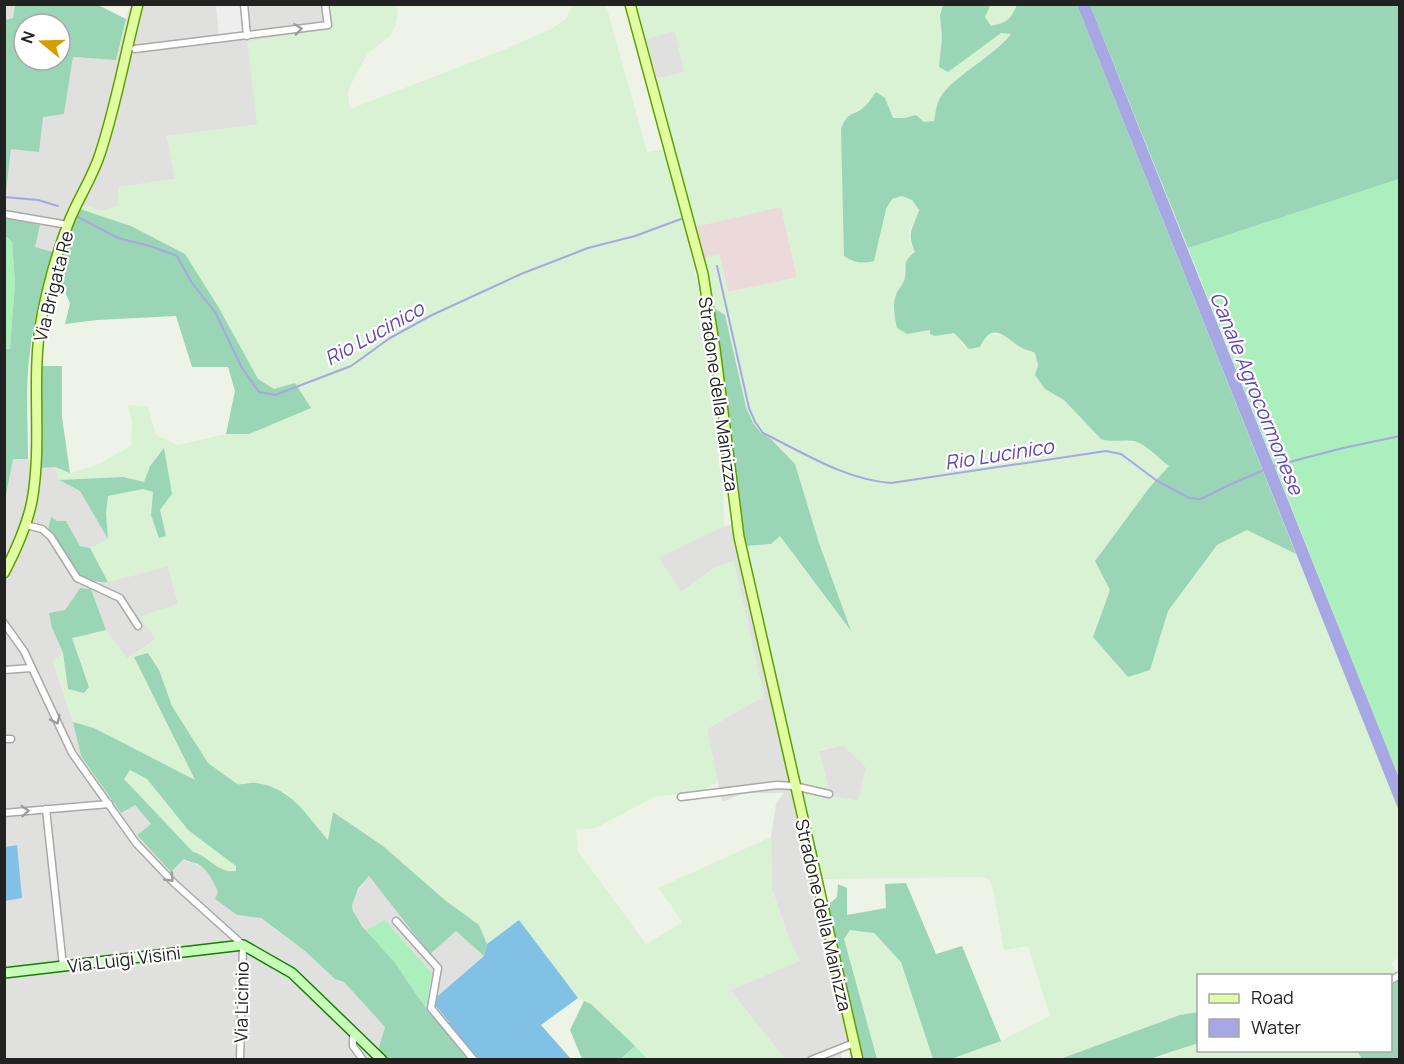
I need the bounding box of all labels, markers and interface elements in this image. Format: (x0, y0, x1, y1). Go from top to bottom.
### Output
north arrow (12, 12, 72, 72)
one-way arrow (293, 23, 302, 36)
text: N (16, 28, 40, 46)
street label: Via Brigata Re (28, 228, 78, 344)
water label: Canale Agrocormonese (1204, 288, 1311, 500)
water label: Rio Lucinico (319, 294, 430, 371)
street label: Stradone della Mainizza (693, 295, 745, 493)
water label: Rio Lucinico (943, 432, 1056, 476)
one-way arrow (49, 714, 61, 725)
one-way arrow (21, 805, 30, 818)
street label: Stradone della Mainizza (790, 817, 858, 1013)
one-way arrow (162, 870, 173, 881)
street label: Via Luigi Visini (66, 940, 182, 978)
street label: Via Licinio (228, 961, 254, 1043)
legend (1197, 974, 1392, 1052)
text: Road (1251, 985, 1294, 1009)
text: Water (1251, 1015, 1301, 1039)

